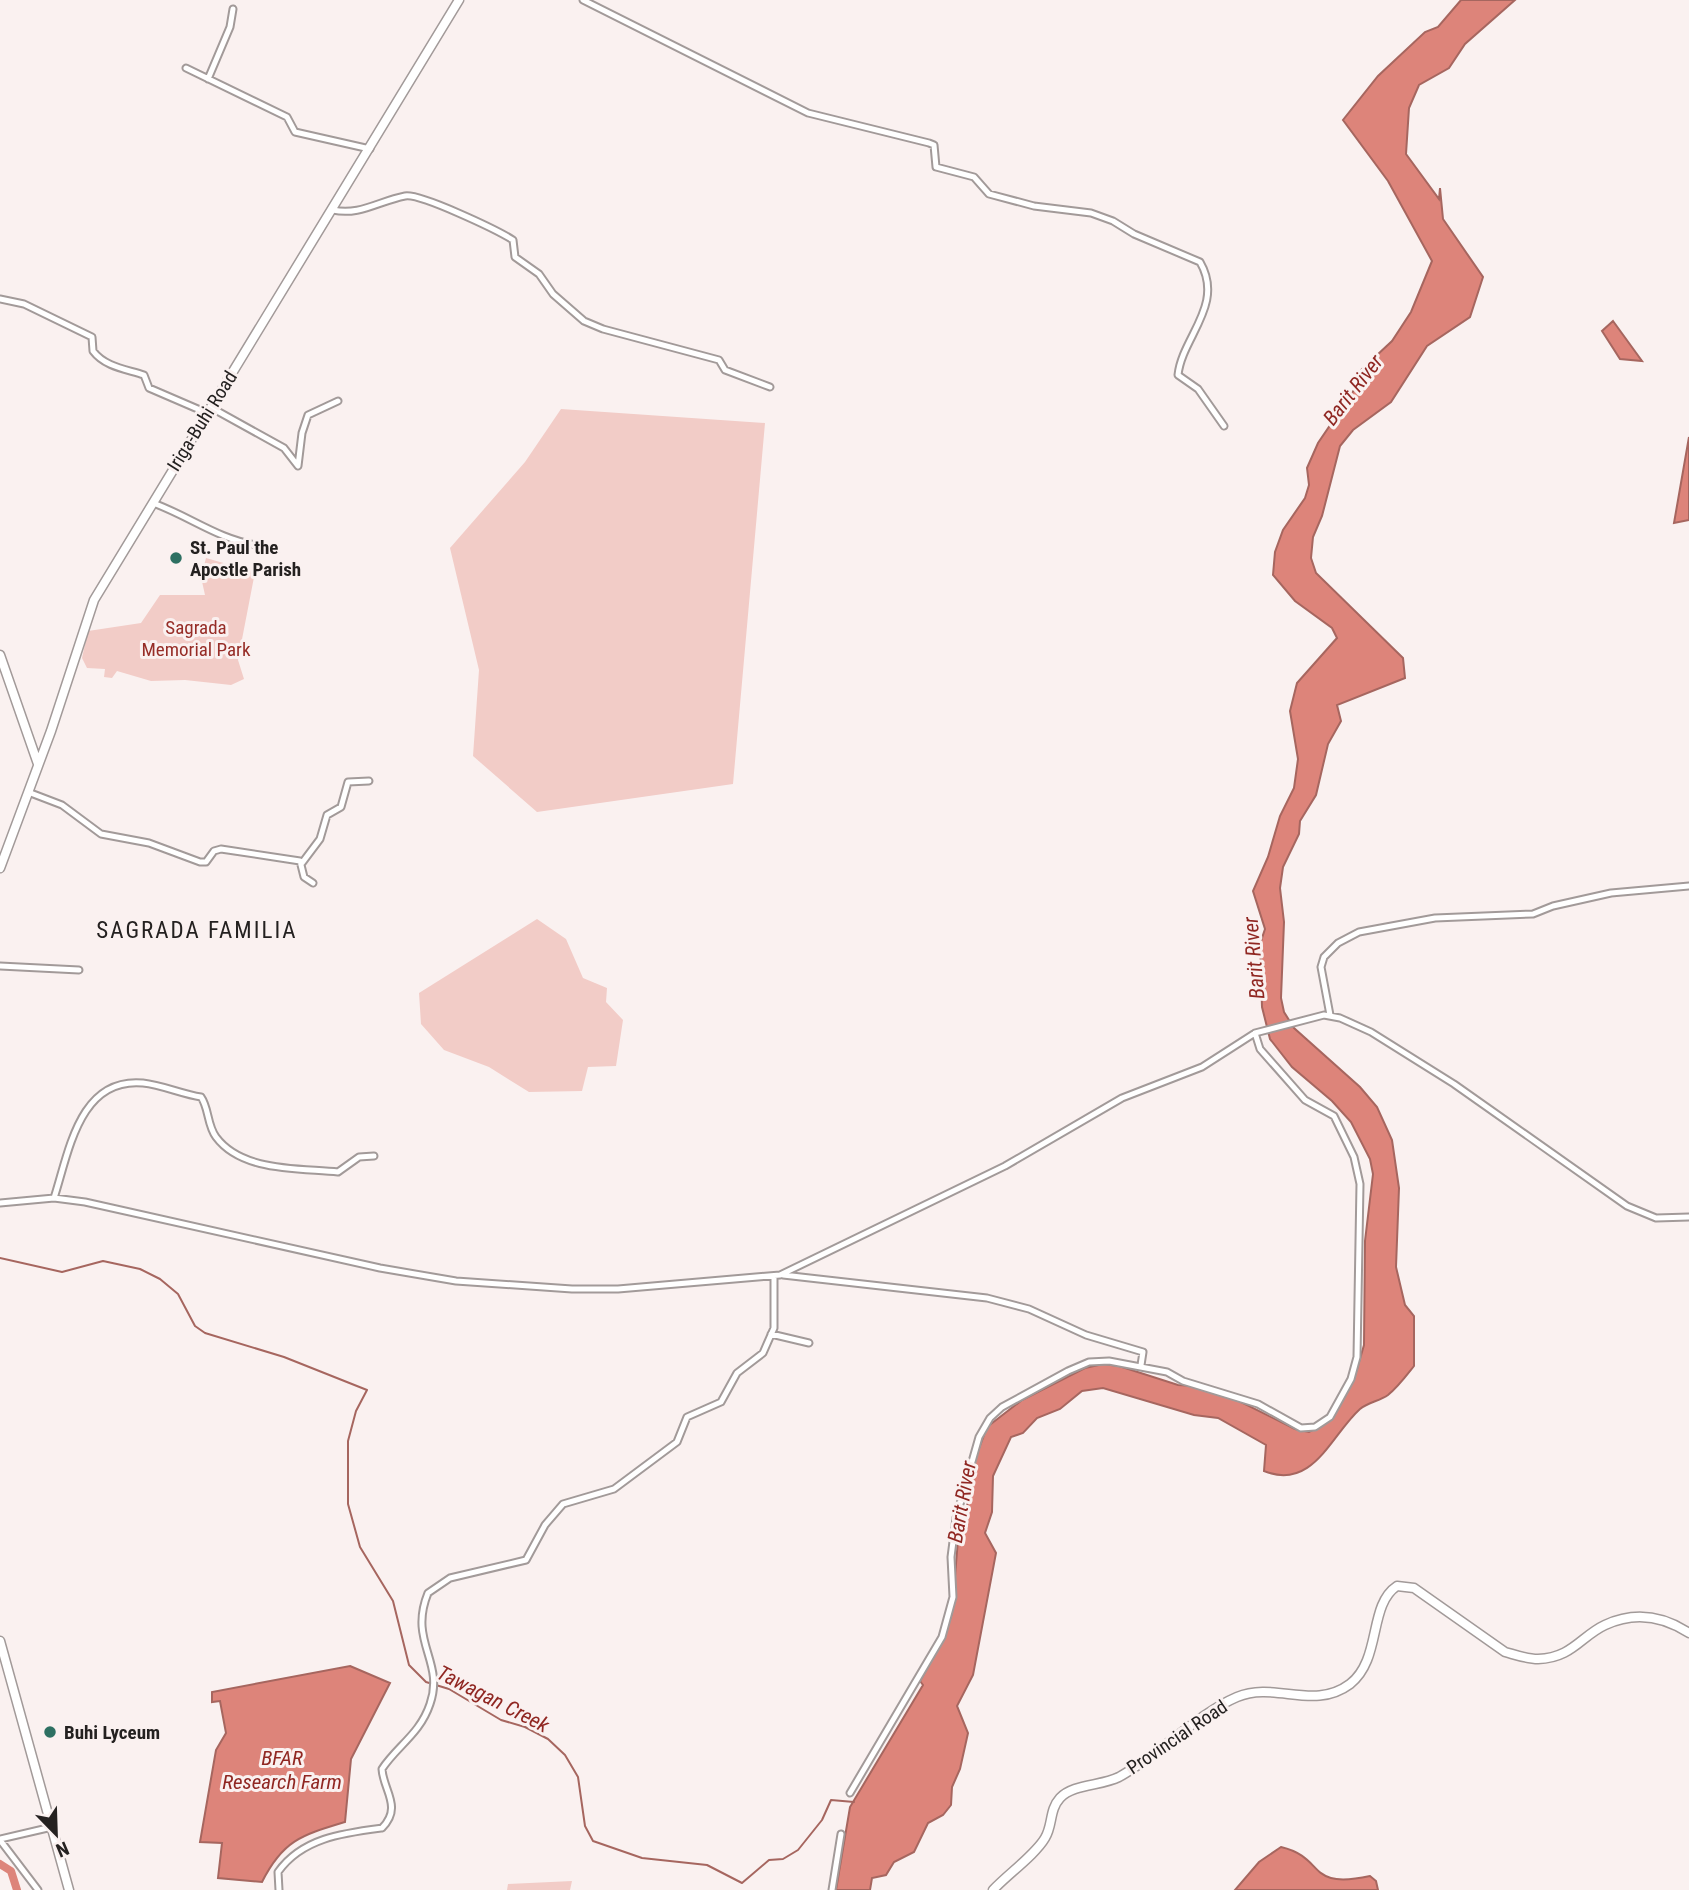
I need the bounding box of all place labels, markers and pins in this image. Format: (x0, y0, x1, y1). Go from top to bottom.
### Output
place label: St. Paul the Apostle Parish (190, 536, 301, 581)
marker: St. Paul the Apostle Parish (168, 550, 184, 566)
place label: Buhi Lyceum (64, 1721, 160, 1744)
marker: Buhi Lyceum (42, 1724, 58, 1740)

